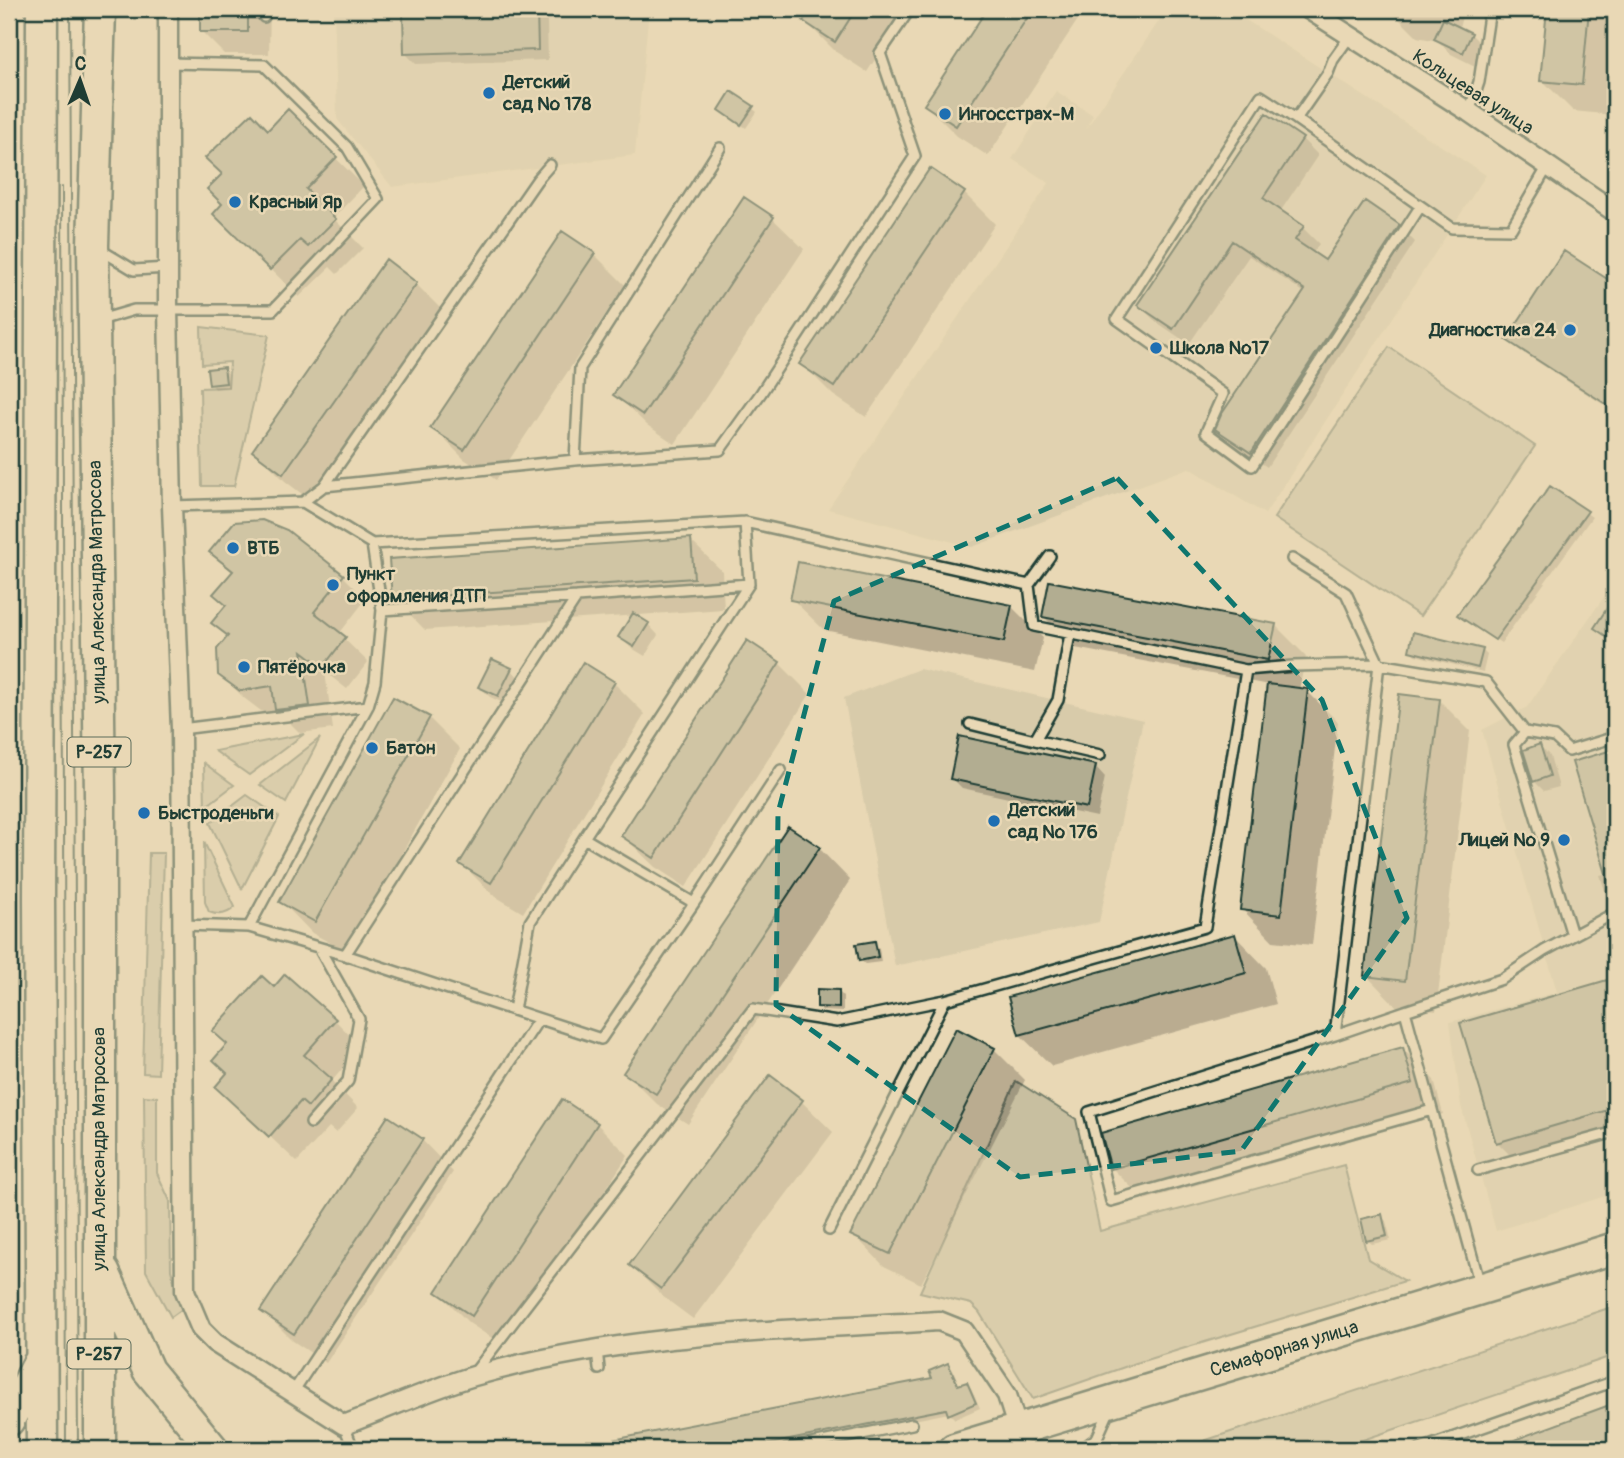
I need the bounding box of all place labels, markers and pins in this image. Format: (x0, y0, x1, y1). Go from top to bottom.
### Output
place label: Детский сад № 178 (502, 70, 592, 116)
marker: Детский сад № 178 (481, 85, 497, 101)
place label: Ингосстрах-М (959, 102, 1074, 126)
marker: Ингосстрах-М (937, 106, 953, 122)
place label: Красный Яр (249, 190, 342, 214)
marker: Красный Яр (227, 194, 243, 210)
place label: Диагностика 24 (1428, 318, 1556, 342)
marker: Диагностика 24 (1562, 322, 1578, 338)
place label: Школа №17 (1169, 336, 1270, 360)
marker: Школа №17 (1148, 340, 1164, 356)
place label: ВТБ (247, 536, 280, 560)
marker: ВТБ (225, 540, 241, 556)
place label: Пункт оформления ДТП (346, 562, 487, 608)
marker: Пункт оформления ДТП (325, 577, 341, 593)
place label: Пятёрочка (258, 655, 346, 679)
marker: Пятёрочка (236, 659, 252, 675)
place label: Батон (386, 736, 435, 760)
marker: Батон (364, 740, 380, 756)
place label: Детский сад № 176 (1007, 798, 1098, 844)
place label: Быстроденьги (158, 801, 274, 825)
marker: Быстроденьги (136, 805, 152, 821)
marker: Детский сад № 176 (986, 813, 1002, 829)
place label: Лицей № 9 (1458, 828, 1550, 852)
marker: Лицей № 9 (1556, 832, 1572, 848)

